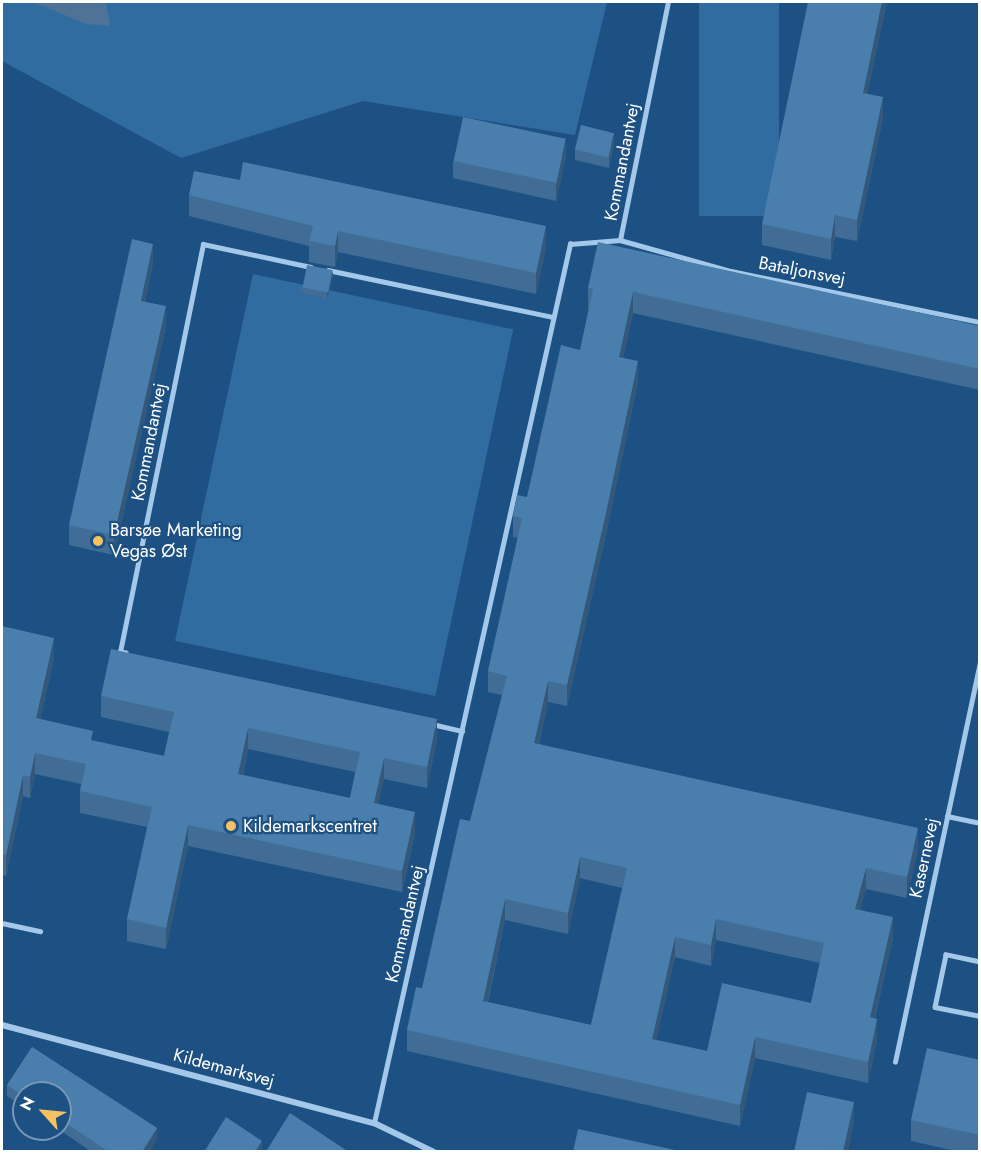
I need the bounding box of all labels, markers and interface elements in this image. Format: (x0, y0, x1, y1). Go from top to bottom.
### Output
street label: Kommandantvej (600, 101, 644, 223)
street label: Bataljonsvej (757, 252, 847, 290)
street label: Kommandantvej (127, 381, 171, 503)
place label: Barsøe Marketing Vegas Øst (110, 520, 242, 562)
marker: Barsøe Marketing Vegas Øst (91, 534, 105, 548)
place label: Kildemarkscentret (243, 815, 377, 837)
street label: Kasernevej (905, 816, 943, 900)
marker: Kildemarkscentret (224, 819, 238, 833)
street label: Kommandantvej (381, 863, 429, 985)
street label: Kildemarksvej (171, 1044, 277, 1092)
north arrow (12, 1081, 72, 1141)
text: N (14, 1093, 40, 1114)

